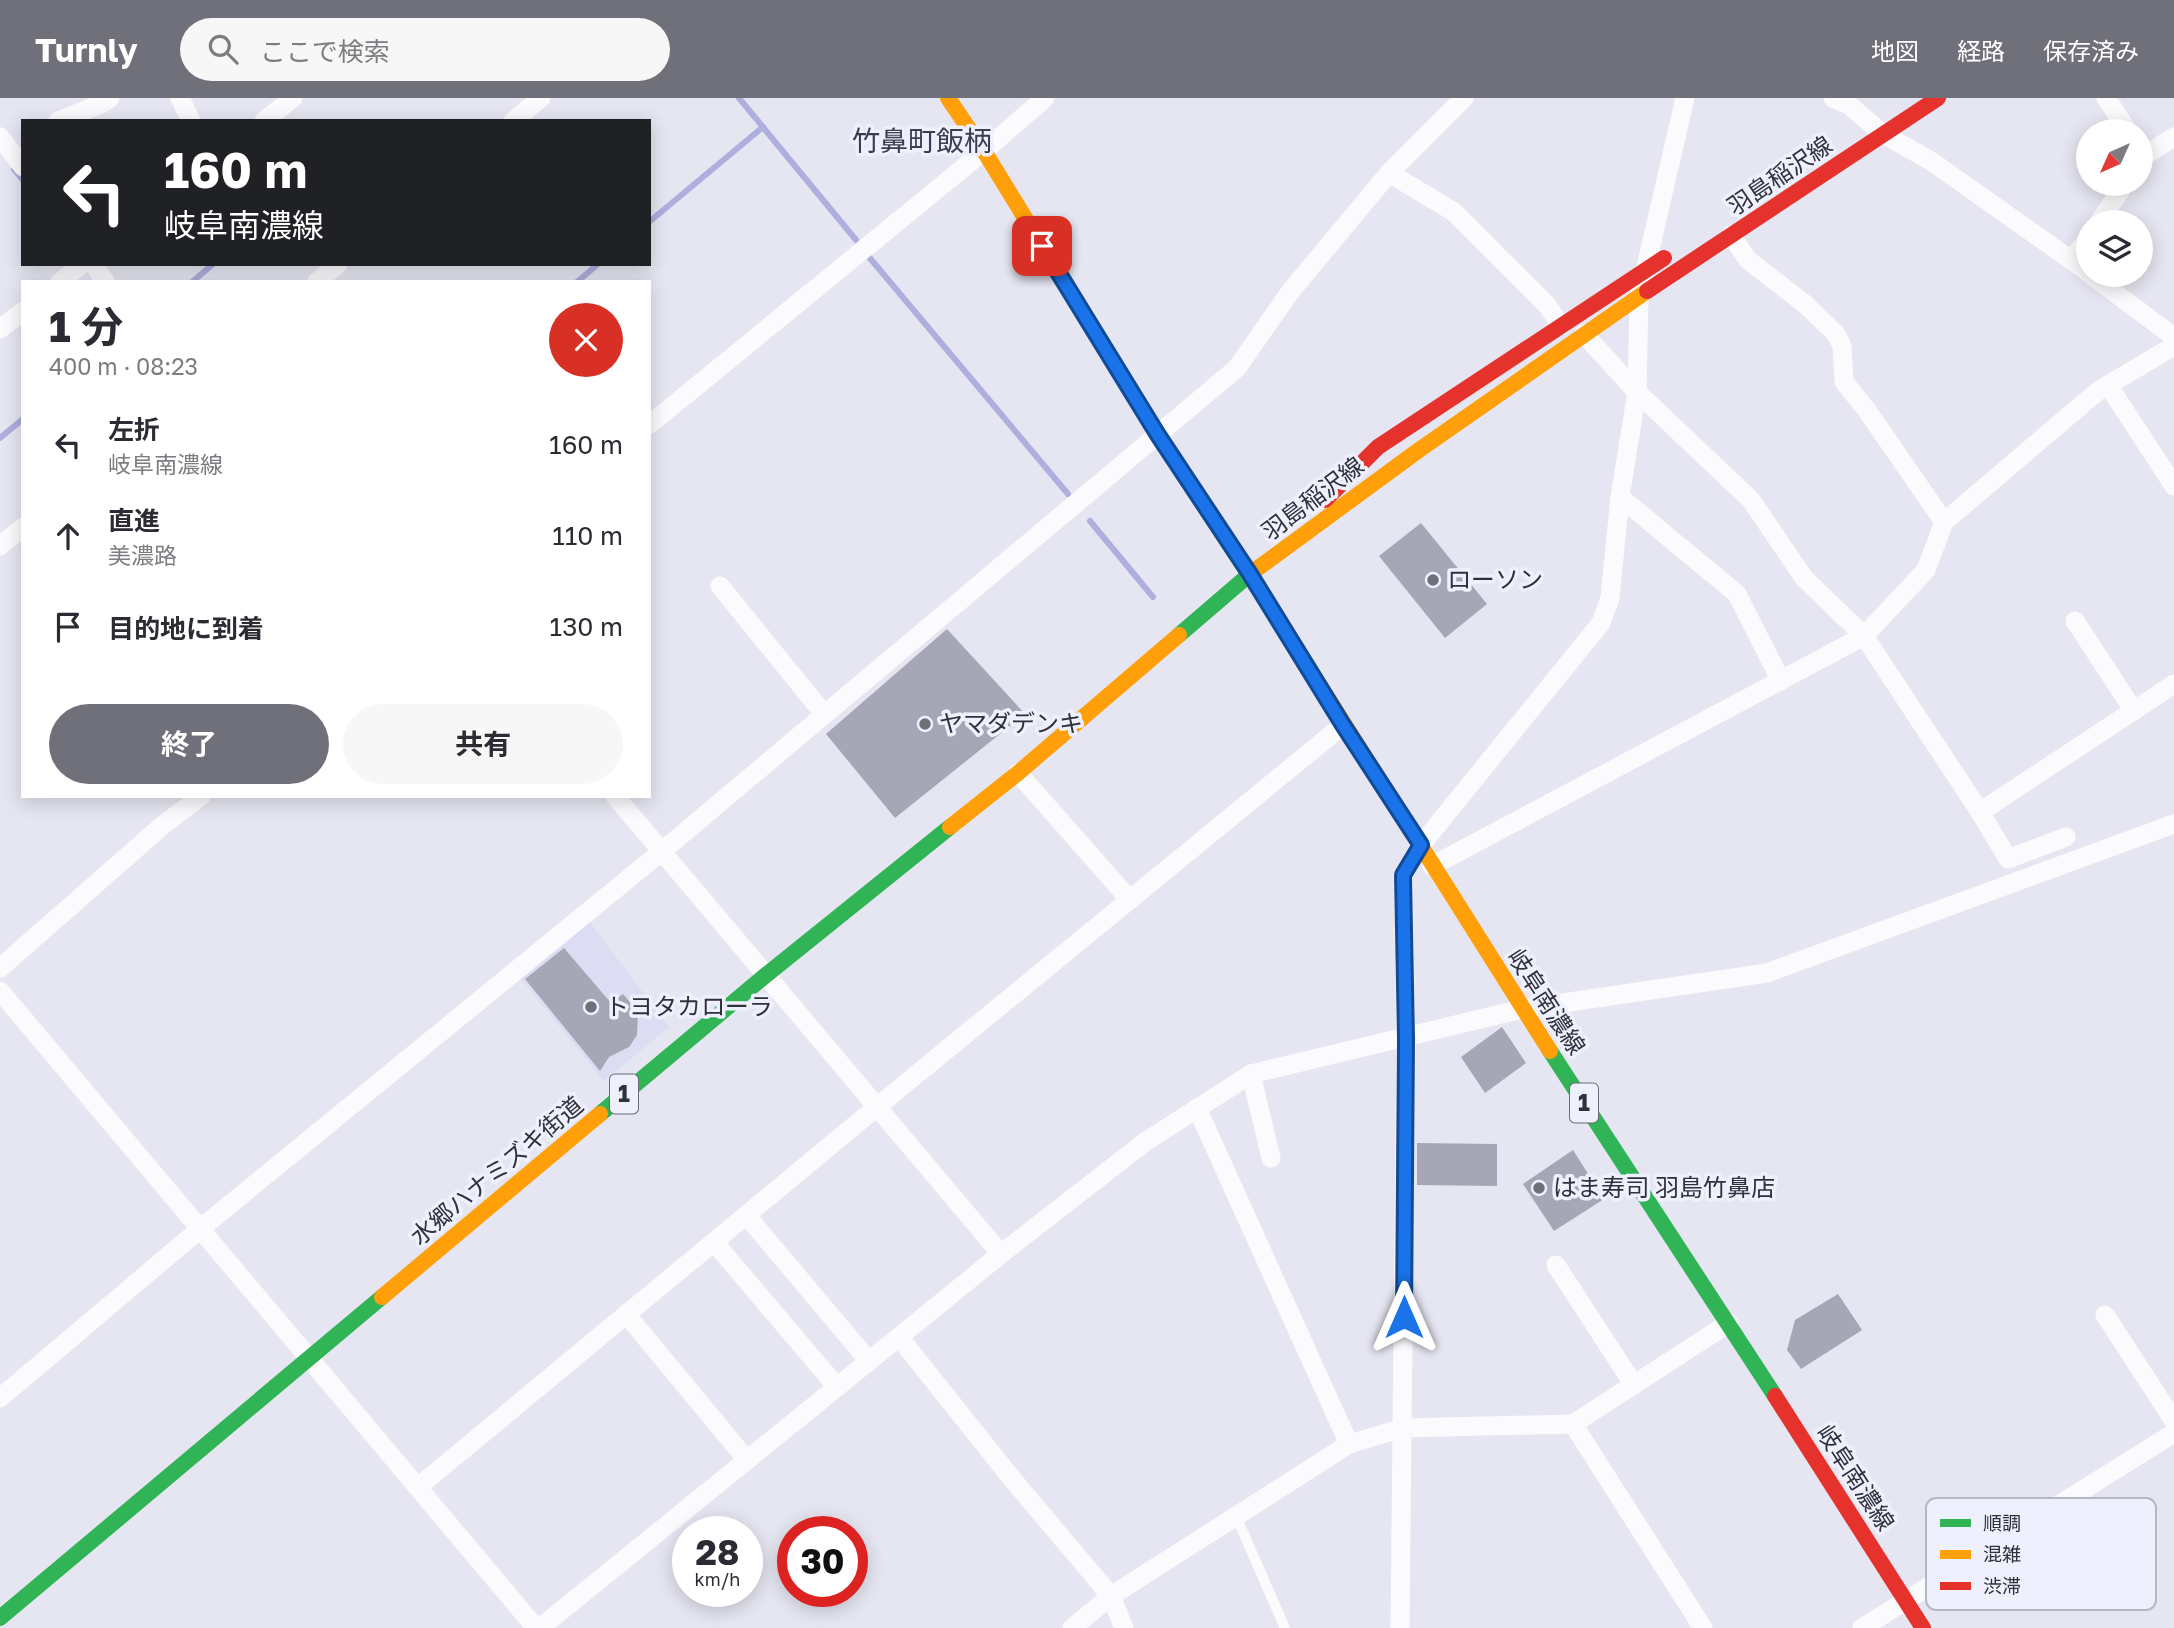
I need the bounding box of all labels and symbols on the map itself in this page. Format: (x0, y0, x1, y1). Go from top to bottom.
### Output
north arrow (2076, 119, 2152, 196)
district label: 竹鼻町飯柄 (852, 124, 992, 157)
street label: 羽島稲沢線 (1721, 129, 1837, 220)
pin (1012, 216, 1072, 276)
street label: 羽島稲沢線 (1255, 450, 1369, 545)
place label: ローソン (1447, 564, 1543, 593)
marker: ローソン (1425, 572, 1441, 588)
place label: ヤマダデンキ (939, 708, 1083, 737)
marker: ヤマダデンキ (917, 716, 933, 732)
street label: 岐阜南濃線 (1502, 943, 1592, 1059)
place label: トヨタカローラ (605, 991, 773, 1020)
marker: トヨタカローラ (583, 999, 599, 1015)
road number: 1 (610, 1074, 638, 1113)
road number: 1 (1570, 1084, 1598, 1122)
street label: 水郷ハナミズキ街道 (404, 1089, 588, 1250)
place label: はま寿司 羽島竹鼻店 (1553, 1172, 1775, 1201)
marker: はま寿司 羽島竹鼻店 (1531, 1180, 1547, 1196)
position arrow (1367, 1280, 1441, 1354)
street label: 岐阜南濃線 (1811, 1419, 1901, 1535)
legend (1926, 1498, 2156, 1610)
text: 順調 (1983, 1511, 2021, 1534)
speed limit sign: 30 (777, 1516, 868, 1607)
text: 混雑 (1983, 1542, 2021, 1565)
text: 渋滞 (1983, 1574, 2021, 1597)

